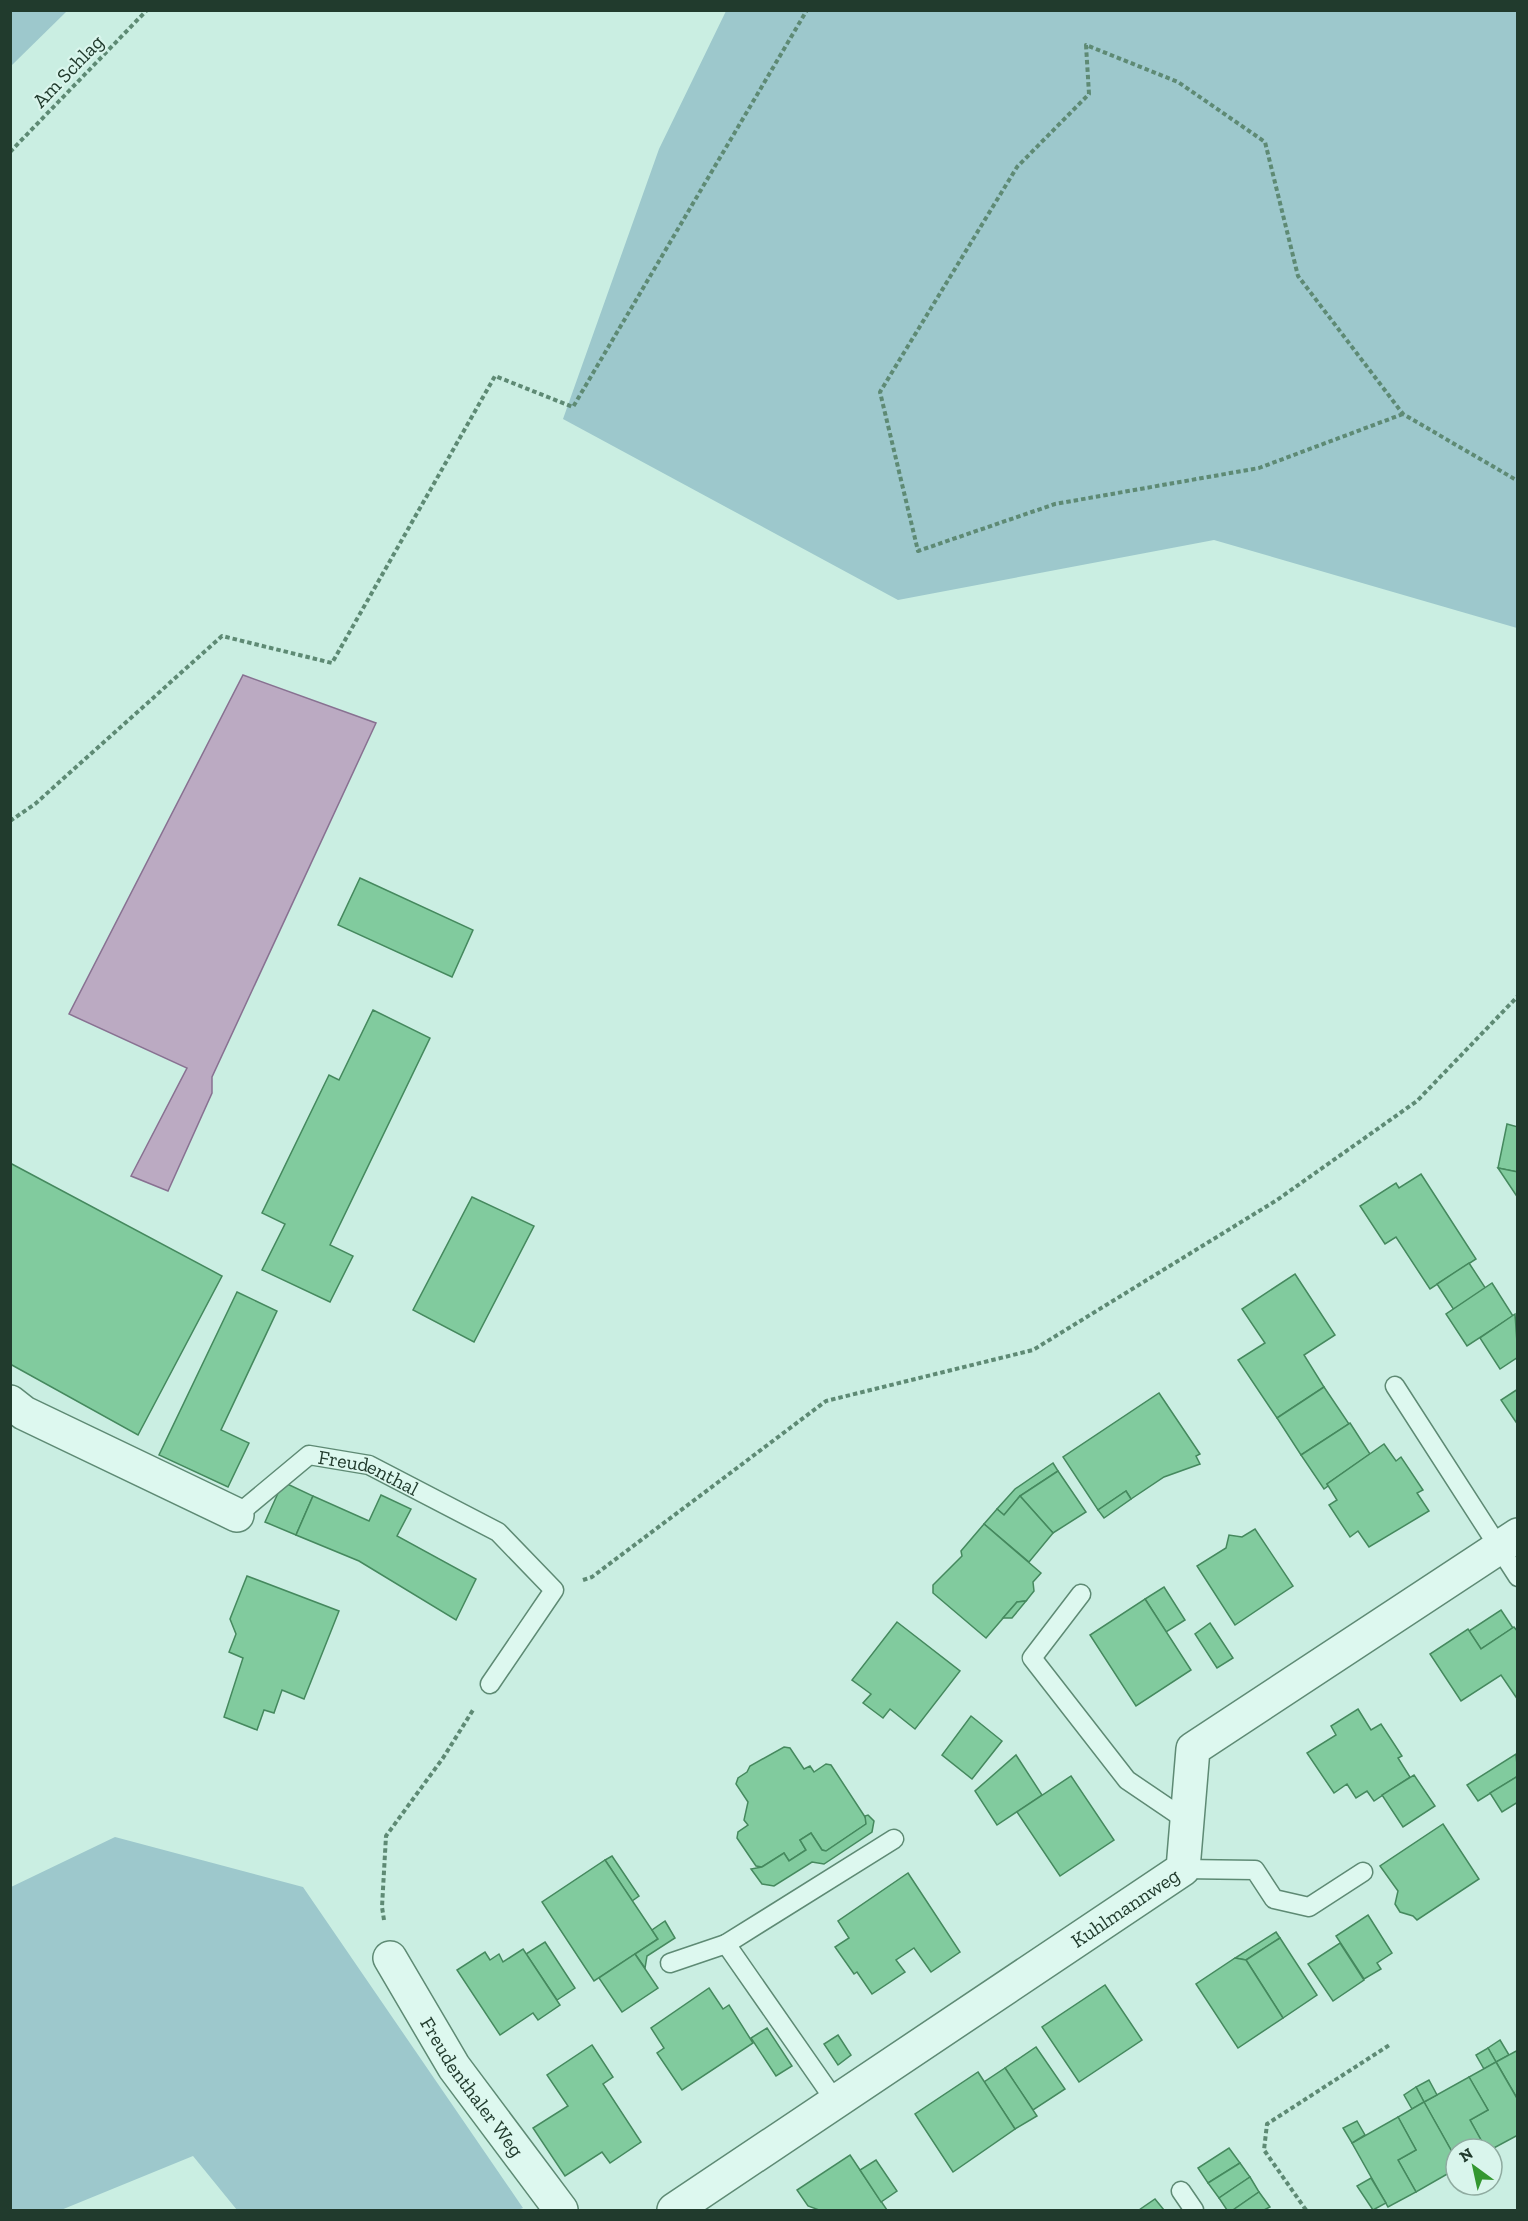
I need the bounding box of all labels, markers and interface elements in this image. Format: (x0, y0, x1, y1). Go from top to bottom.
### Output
street label: Am Schlag (27, 30, 109, 112)
street label: Freudenthal (316, 1445, 423, 1501)
street label: Kuhlmannweg (1066, 1863, 1184, 1953)
street label: Freudenthaler Weg (415, 2013, 529, 2162)
north arrow (1444, 2137, 1504, 2197)
text: N (1456, 2144, 1476, 2166)

